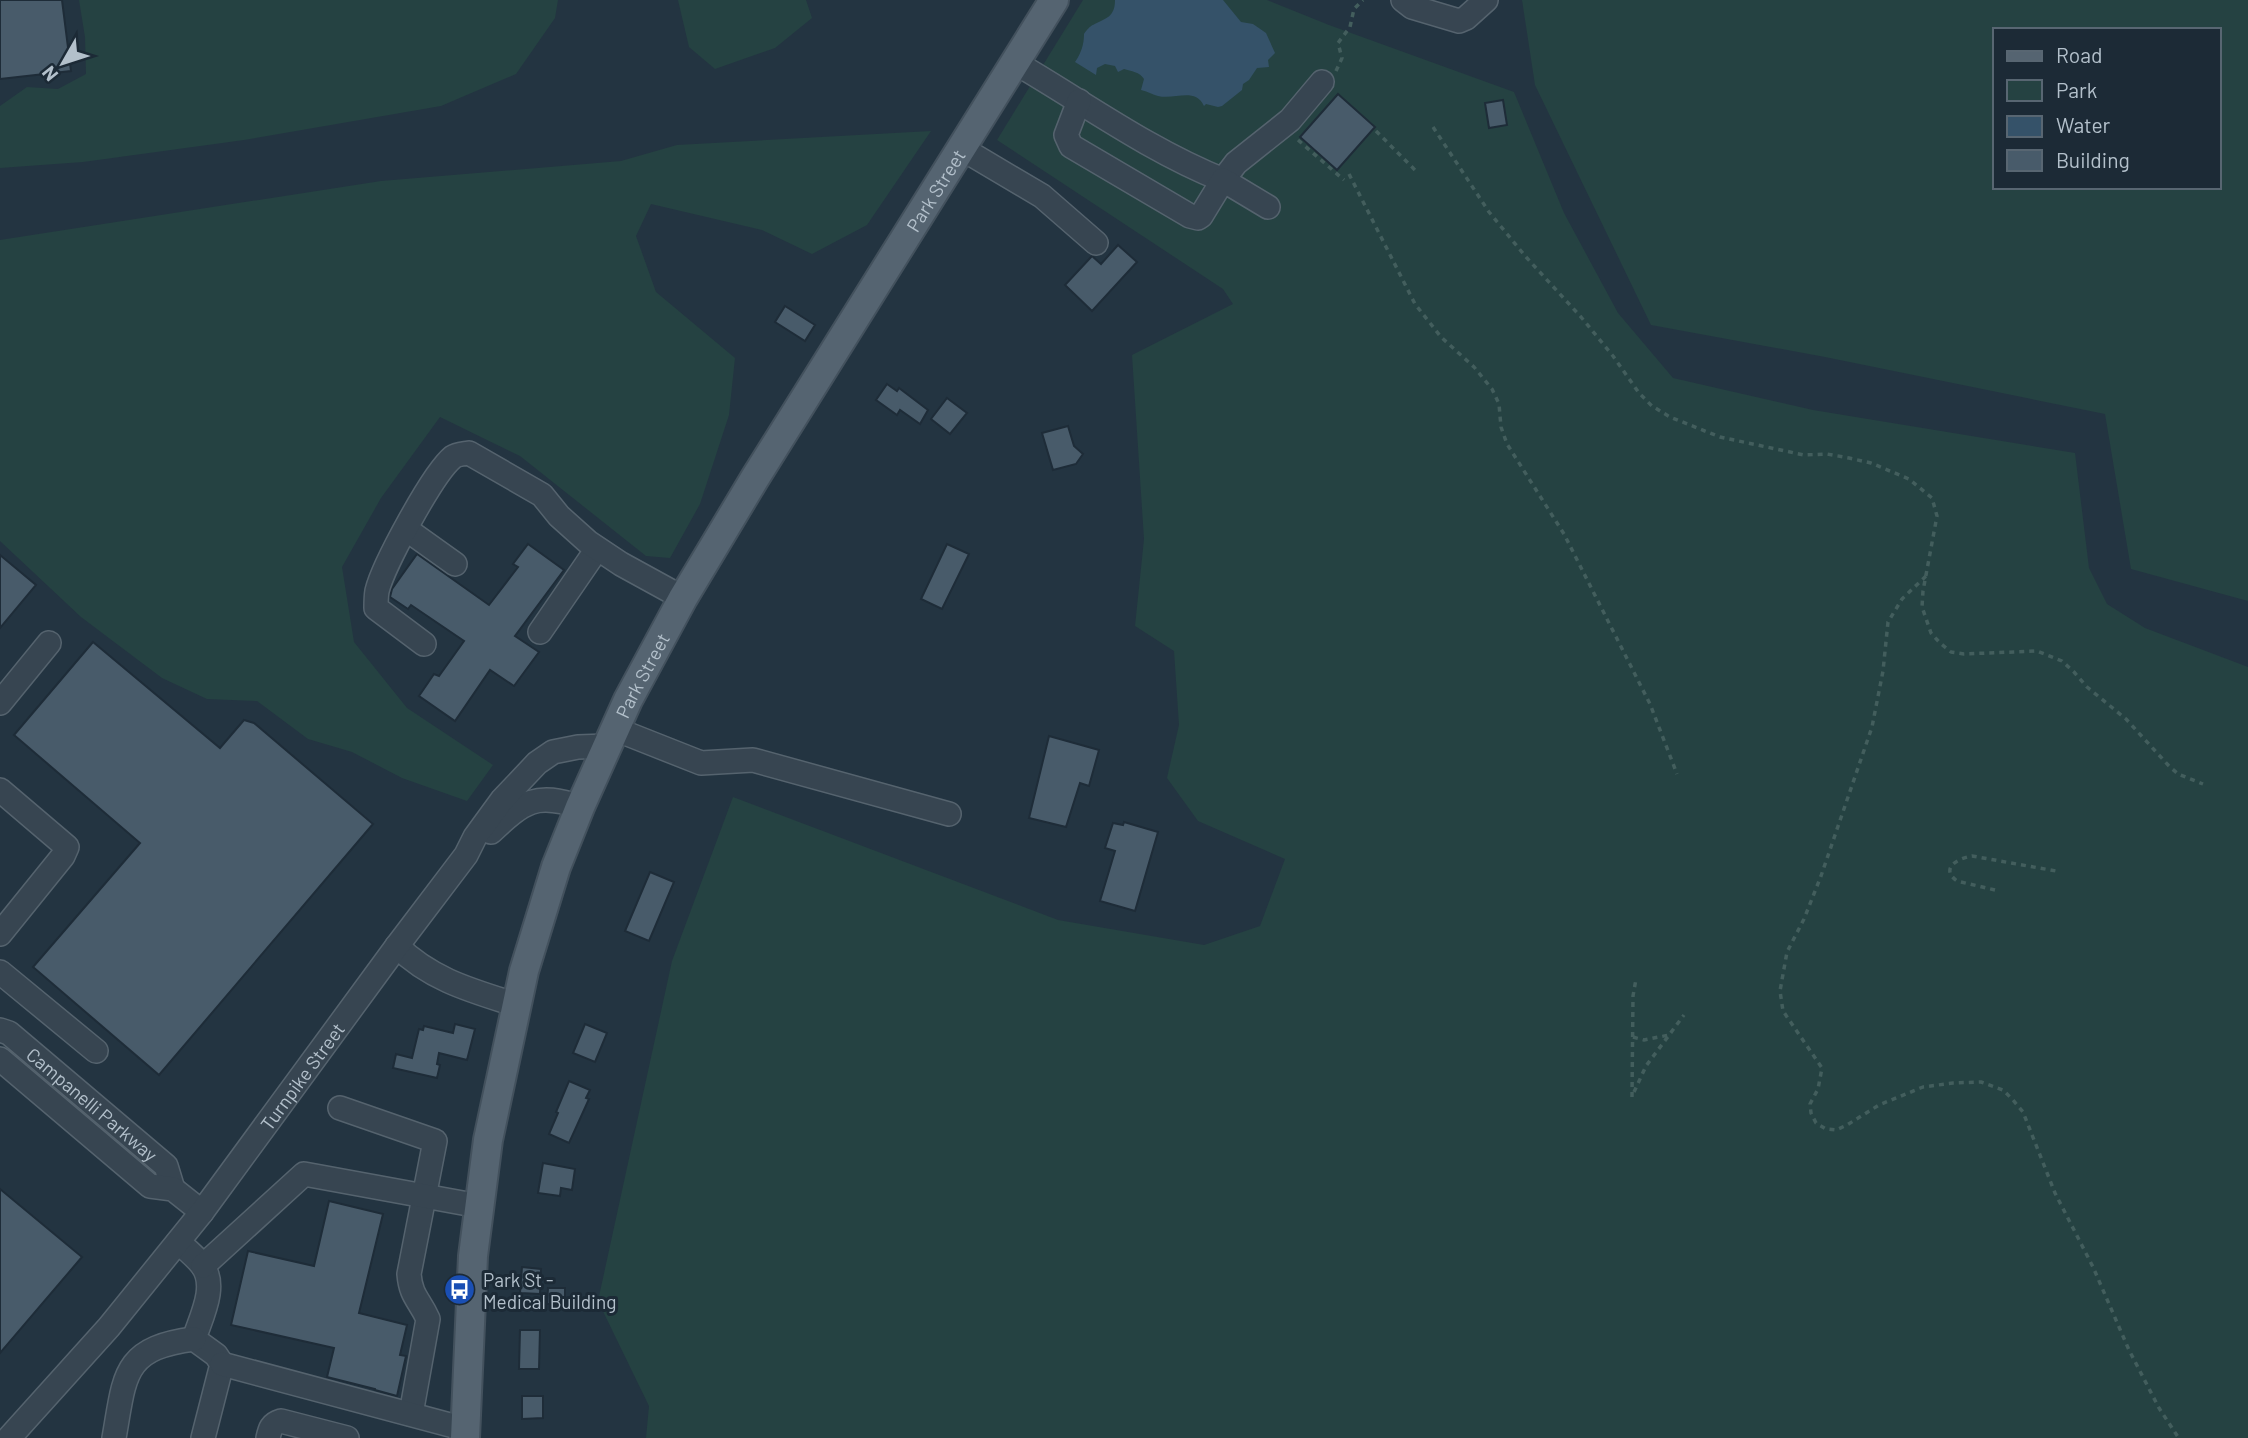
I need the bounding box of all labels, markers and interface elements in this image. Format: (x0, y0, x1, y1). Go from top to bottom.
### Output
north arrow (28, 28, 98, 98)
legend (1993, 28, 2220, 189)
text: Road (2056, 42, 2102, 67)
text: N (36, 62, 62, 86)
text: Park (2056, 77, 2097, 102)
text: Water (2056, 112, 2111, 137)
street label: Park Street (901, 145, 969, 236)
text: Building (2056, 147, 2130, 172)
street label: Park Street (610, 629, 674, 721)
street label: Turnpike Street (255, 1018, 349, 1134)
street label: Campanelli Parkway (23, 1042, 163, 1166)
place label: Park St - Medical Building (483, 1268, 616, 1313)
bus stop icon: Park St - Medical Building (443, 1273, 477, 1307)

